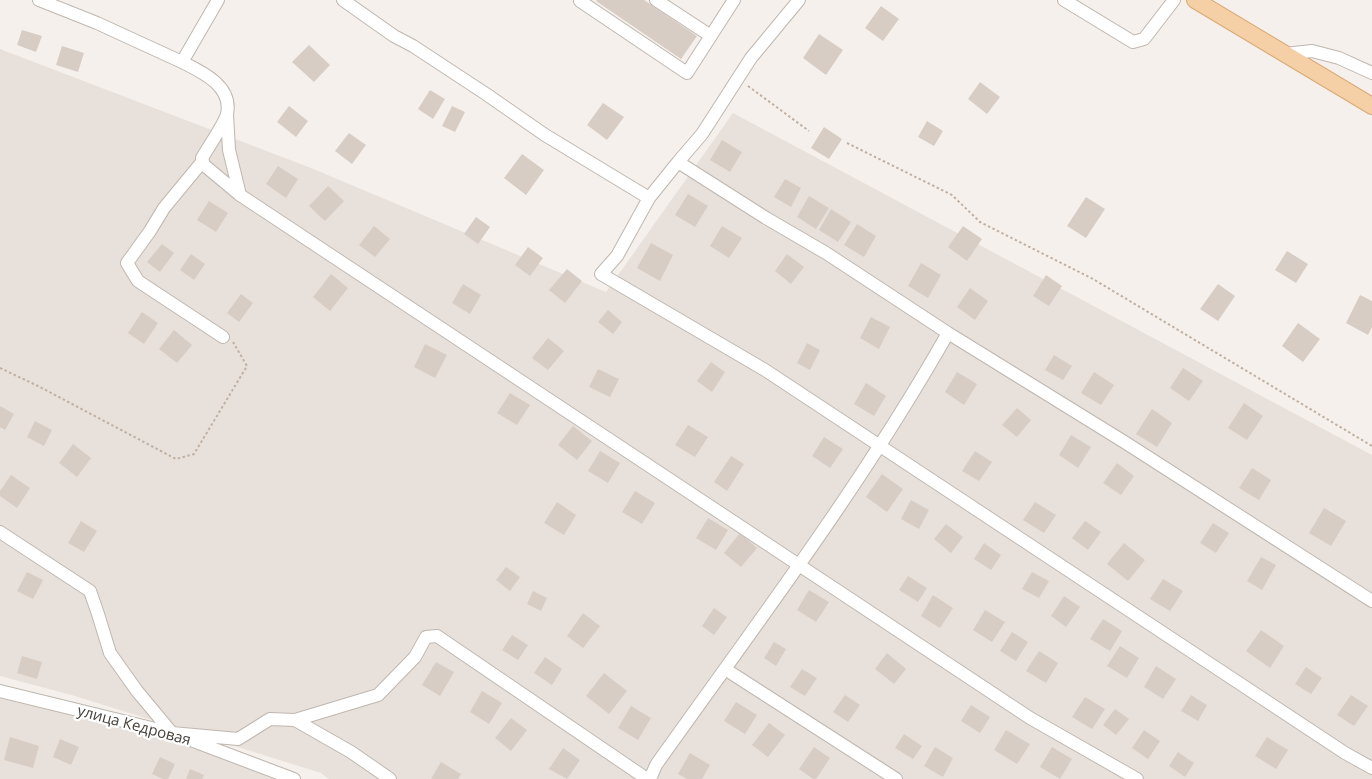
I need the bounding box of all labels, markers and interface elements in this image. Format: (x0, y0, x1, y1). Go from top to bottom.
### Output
street label: улица Кедровая (75, 702, 193, 750)

